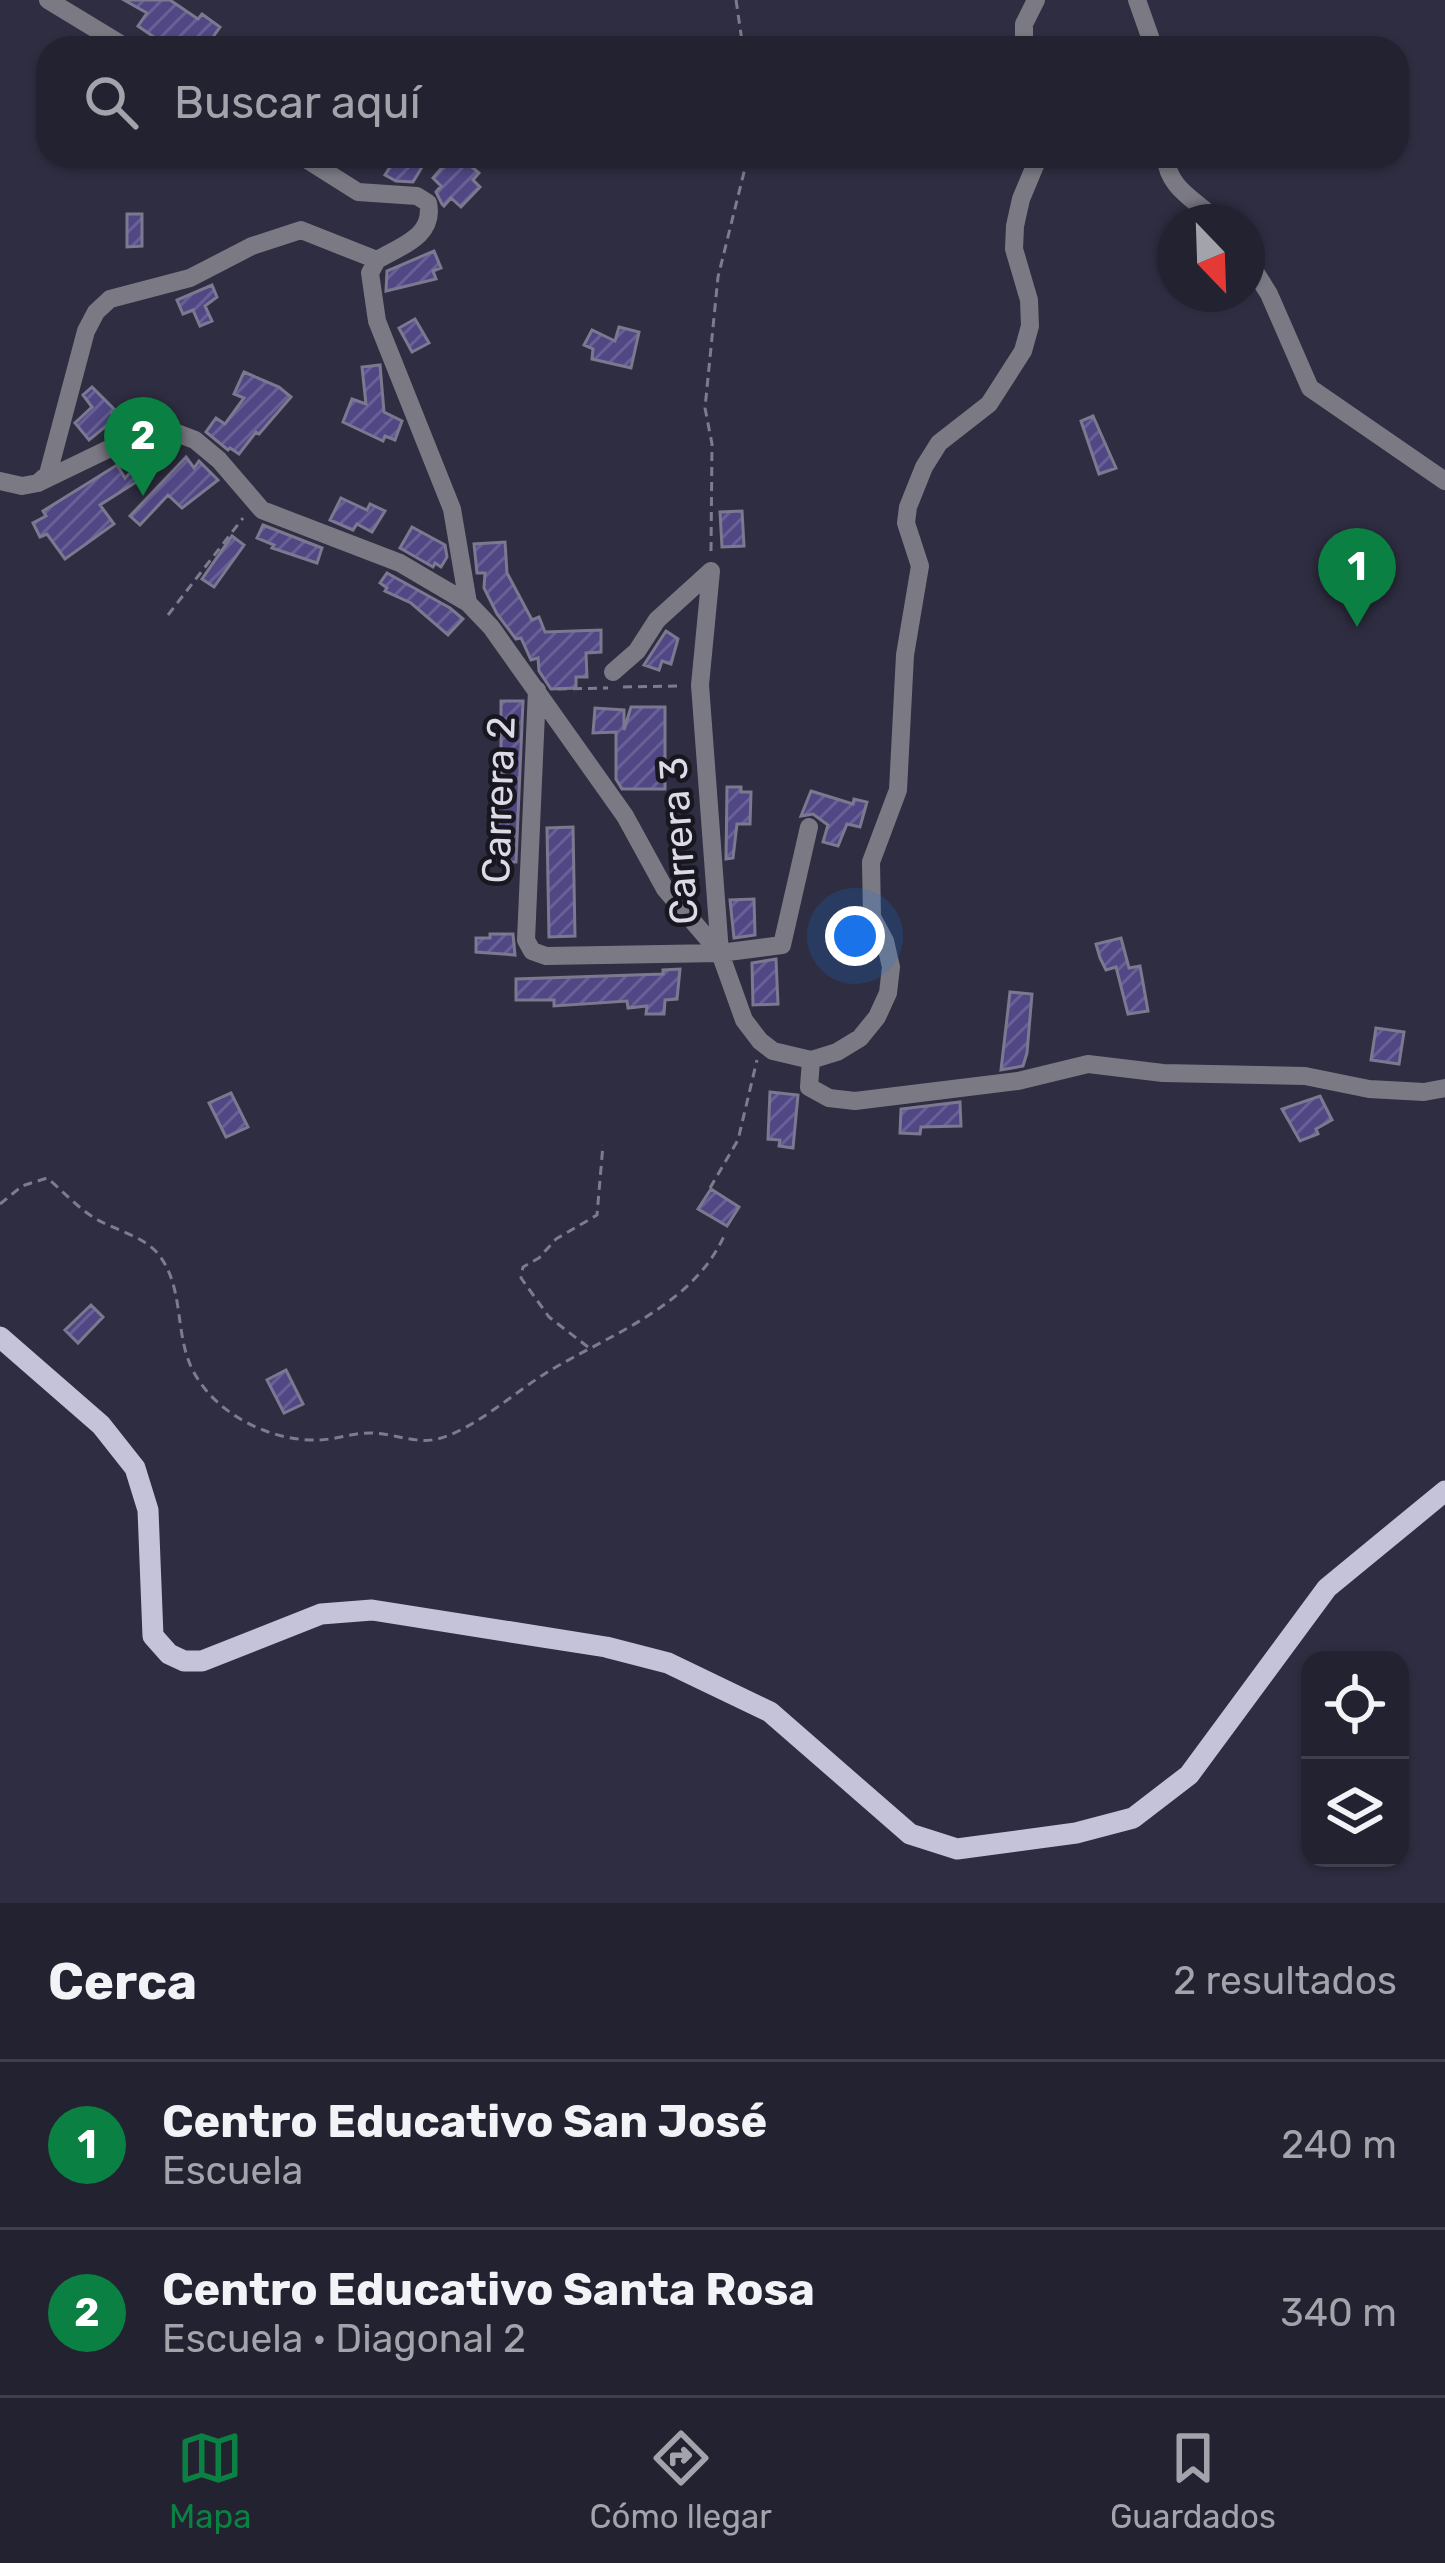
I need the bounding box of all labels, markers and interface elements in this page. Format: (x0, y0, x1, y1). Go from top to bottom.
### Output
search box (36, 36, 1409, 168)
icon: search (78, 69, 144, 135)
text: Buscar aquí (174, 76, 421, 129)
north arrow (1157, 204, 1265, 312)
pin: 2 (104, 397, 182, 496)
pin: 1 (1318, 528, 1396, 627)
street label: Carrera 2 (473, 716, 525, 884)
street label: Carrera 3 (650, 756, 708, 926)
your location (825, 906, 885, 966)
map controls (1301, 1651, 1409, 1867)
button: locate (1301, 1651, 1409, 1759)
button: layers (1301, 1759, 1409, 1867)
text: Cerca (48, 1951, 197, 2012)
text: 2 resultados (1173, 1958, 1397, 2004)
text: Centro Educativo San José (162, 2095, 767, 2148)
text: 1 (77, 2122, 97, 2168)
text: 240 m (1281, 2122, 1397, 2168)
text: Escuela (162, 2148, 303, 2194)
text: Centro Educativo Santa Rosa (162, 2263, 815, 2316)
text: 2 (74, 2290, 100, 2336)
text: 340 m (1280, 2290, 1397, 2336)
text: Escuela · Diagonal 2 (162, 2316, 526, 2362)
tab: Mapa (169, 2425, 251, 2536)
tab: Cómo llegar (590, 2425, 772, 2536)
tab: Guardados (1110, 2425, 1276, 2536)

